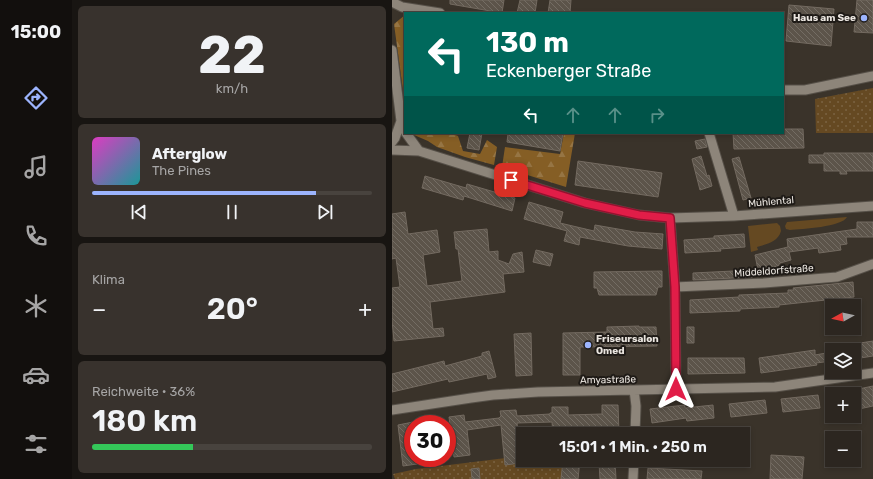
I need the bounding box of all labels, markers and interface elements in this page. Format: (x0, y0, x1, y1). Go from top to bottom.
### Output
place label: Haus am See (793, 12, 856, 24)
marker: Haus am See (859, 13, 869, 23)
text: 15:00 (11, 21, 61, 43)
text: 22 (198, 24, 266, 86)
text: 130 m (486, 26, 569, 59)
icon: left (420, 28, 472, 80)
text: Eckenberger Straße (486, 60, 651, 82)
text: km/h (216, 81, 248, 96)
icon: directions (22, 84, 50, 112)
icon: left (520, 104, 542, 126)
icon: ahead (562, 104, 584, 126)
icon: ahead (604, 104, 626, 126)
icon: right (646, 104, 668, 126)
text: Afterglow (152, 145, 227, 163)
icon: music (22, 153, 50, 181)
text: The Pines (152, 163, 211, 178)
pin (494, 163, 528, 197)
icon: arrive (500, 169, 522, 191)
street label: Mühlental (748, 194, 794, 210)
icon: previous (128, 201, 150, 223)
icon: pause (221, 201, 243, 223)
icon: next (314, 201, 336, 223)
icon: phone (22, 222, 50, 250)
street label: Middeldorfstraße (734, 262, 814, 280)
text: Klima (92, 272, 125, 287)
text: 20° (207, 291, 258, 327)
icon: climate (22, 292, 50, 320)
text: − (92, 296, 106, 323)
text: + (358, 296, 372, 323)
north arrow (825, 299, 861, 335)
map controls (825, 299, 861, 467)
place label: Friseursalon Omed (596, 333, 659, 357)
marker: Friseursalon Omed (583, 340, 593, 350)
button: layers (825, 343, 861, 379)
icon: car (22, 361, 50, 389)
position arrow (655, 368, 697, 410)
street label: Amyastraße (580, 374, 636, 386)
text: Reichweite · 36% (92, 384, 195, 399)
button: + (825, 387, 861, 423)
text: 180 km (92, 403, 197, 439)
speed limit sign: 30 (404, 415, 456, 467)
icon: filters (22, 430, 50, 458)
button: − (825, 431, 861, 467)
text: 15:01 · 1 Min. · 250 m (559, 438, 707, 456)

